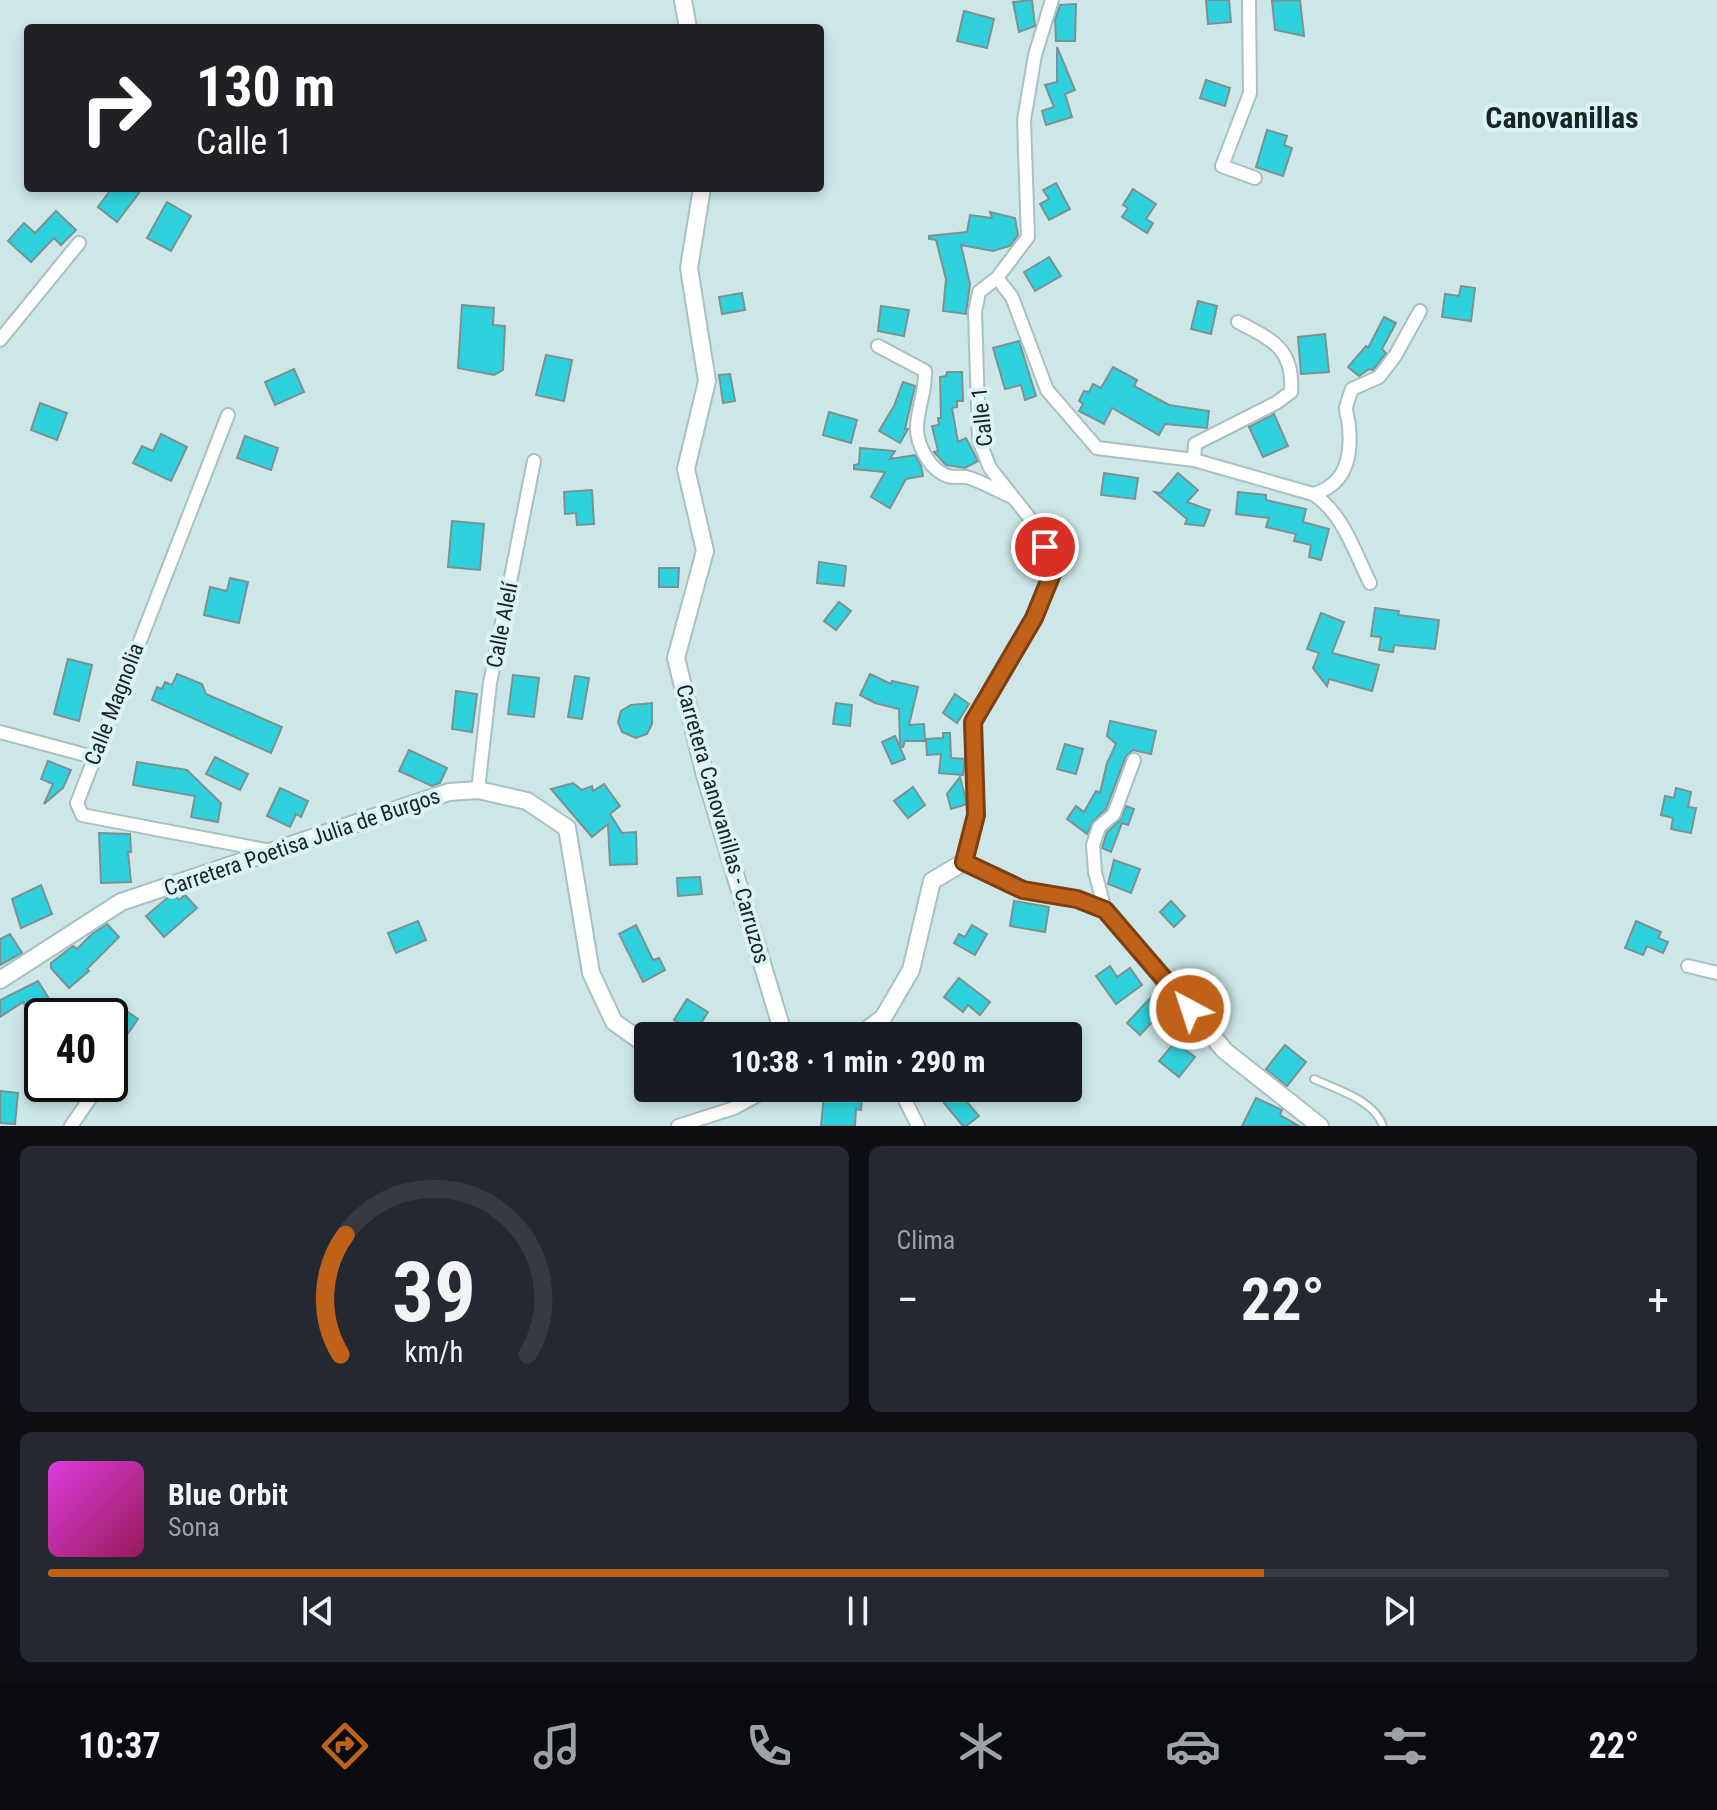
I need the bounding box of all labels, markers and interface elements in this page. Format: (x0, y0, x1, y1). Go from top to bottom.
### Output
text: 130 m (196, 54, 335, 120)
icon: right (64, 56, 168, 160)
district label: Canovanillas (1485, 100, 1639, 135)
text: Calle 1 (196, 121, 293, 163)
street label: Calle 1 (966, 386, 998, 448)
pin (1011, 513, 1079, 581)
icon: arrive (1023, 525, 1067, 569)
street label: Calle Alelí (481, 579, 523, 670)
street label: Calle Magnolia (79, 639, 149, 769)
street label: Carretera Canovanillas - Carruzos (671, 682, 775, 966)
street label: Carretera Poetisa Julia de Burgos (161, 783, 443, 901)
position arrow (1148, 967, 1232, 1051)
speed limit sign: 40 (24, 998, 128, 1102)
text: 10:38 · 1 min · 290 m (731, 1044, 985, 1079)
text: Clima (897, 1225, 955, 1255)
text: 39 (392, 1244, 476, 1341)
text: 22° (1241, 1264, 1325, 1335)
text: − (897, 1274, 919, 1326)
text: + (1647, 1274, 1669, 1326)
text: km/h (405, 1335, 464, 1369)
text: Blue Orbit (168, 1477, 288, 1512)
text: Sona (168, 1512, 220, 1542)
icon: previous (296, 1589, 340, 1633)
icon: pause (836, 1589, 880, 1633)
icon: next (1377, 1589, 1421, 1633)
icon: directions (317, 1718, 373, 1774)
icon: music (529, 1718, 585, 1774)
icon: phone (741, 1718, 797, 1774)
icon: climate (953, 1718, 1009, 1774)
icon: car (1165, 1718, 1221, 1774)
icon: filters (1377, 1718, 1433, 1774)
text: 10:37 (78, 1725, 161, 1767)
text: 22° (1589, 1725, 1639, 1767)

